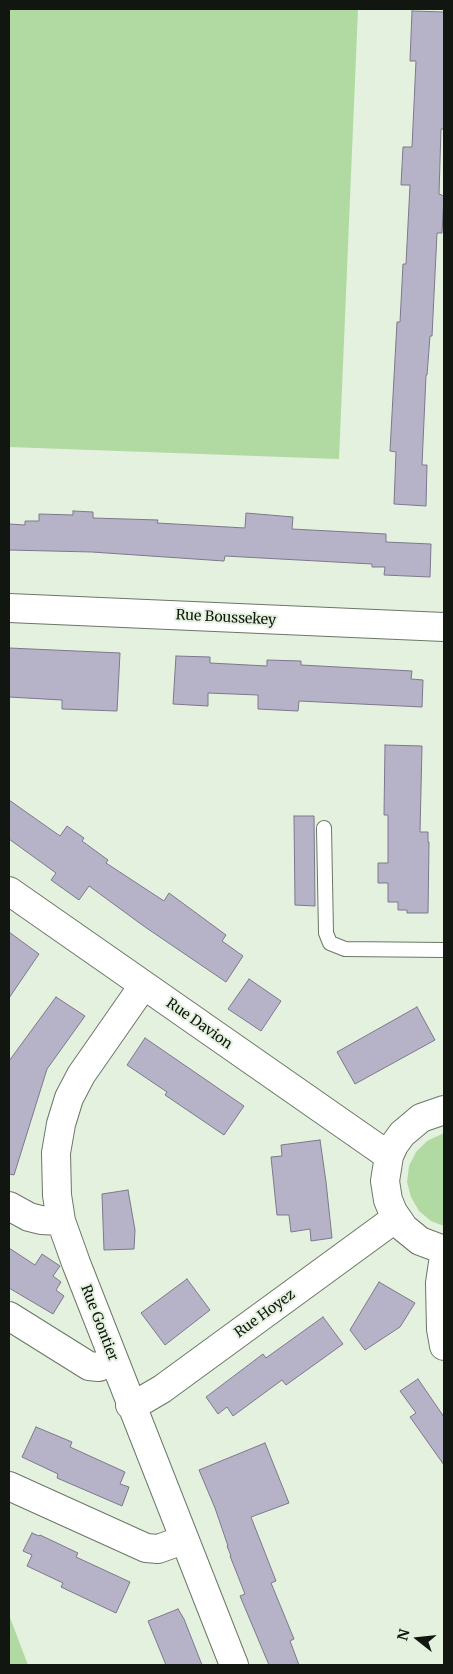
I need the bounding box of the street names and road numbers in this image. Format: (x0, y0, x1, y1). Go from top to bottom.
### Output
street label: Rue Boussekey (175, 607, 277, 629)
street label: Rue Davion (163, 995, 235, 1053)
street label: Rue Gontier (77, 1283, 121, 1363)
street label: Rue Hoyez (231, 1286, 299, 1342)

